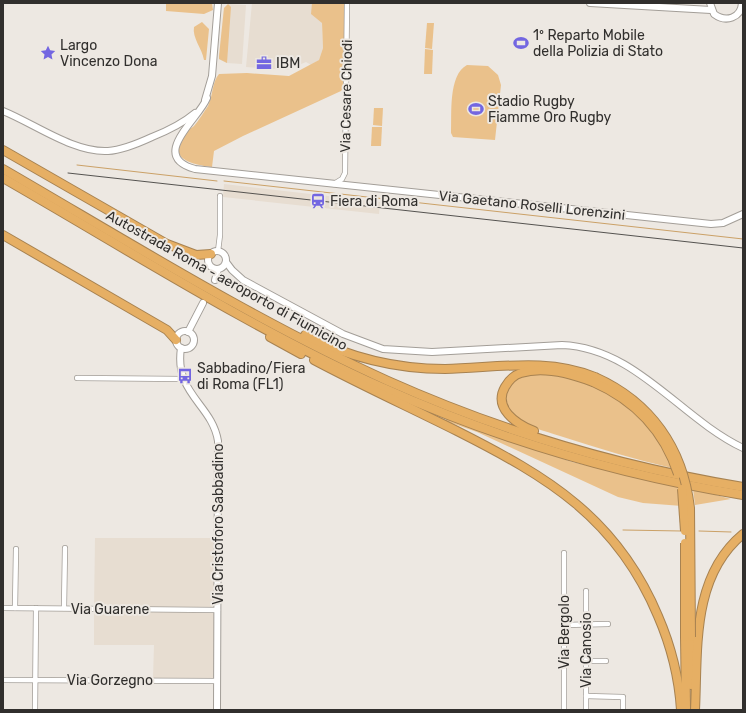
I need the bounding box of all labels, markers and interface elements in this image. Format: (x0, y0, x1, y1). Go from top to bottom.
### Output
place label: 1º Reparto Mobile della Polizia di Stato (533, 27, 663, 60)
sports icon: 1º Reparto Mobile della Polizia di Stato (512, 34, 530, 52)
place label: Largo Vincenzo Dona (60, 37, 157, 70)
street label: Via Cesare Chiodi (337, 39, 356, 153)
place icon: Largo Vincenzo Dona (39, 44, 57, 62)
office icon: IBM (255, 54, 273, 72)
place label: IBM (276, 55, 300, 72)
place label: Stadio Rugby Fiamme Oro Rugby (488, 93, 612, 126)
sports icon: Stadio Rugby Fiamme Oro Rugby (467, 100, 485, 118)
street label: Via Gaetano Roselli Lorenzini (438, 187, 626, 224)
station icon: Fiera di Roma (309, 192, 327, 210)
place label: Fiera di Roma (330, 193, 418, 210)
street label: Autostrada Roma - aeroporto di Fiumicino (103, 207, 350, 354)
place label: Sabbadino/Fiera di Roma (FL1) (197, 360, 305, 393)
bus stop icon: Sabbadino/Fiera di Roma (FL1) (176, 367, 194, 385)
street label: Via Cristoforo Sabbadino (210, 443, 227, 605)
street label: Via Bergolo (556, 595, 573, 669)
street label: Via Guarene (71, 601, 150, 618)
street label: Via Canosio (578, 612, 595, 688)
street label: Via Gorzegno (67, 672, 153, 689)

